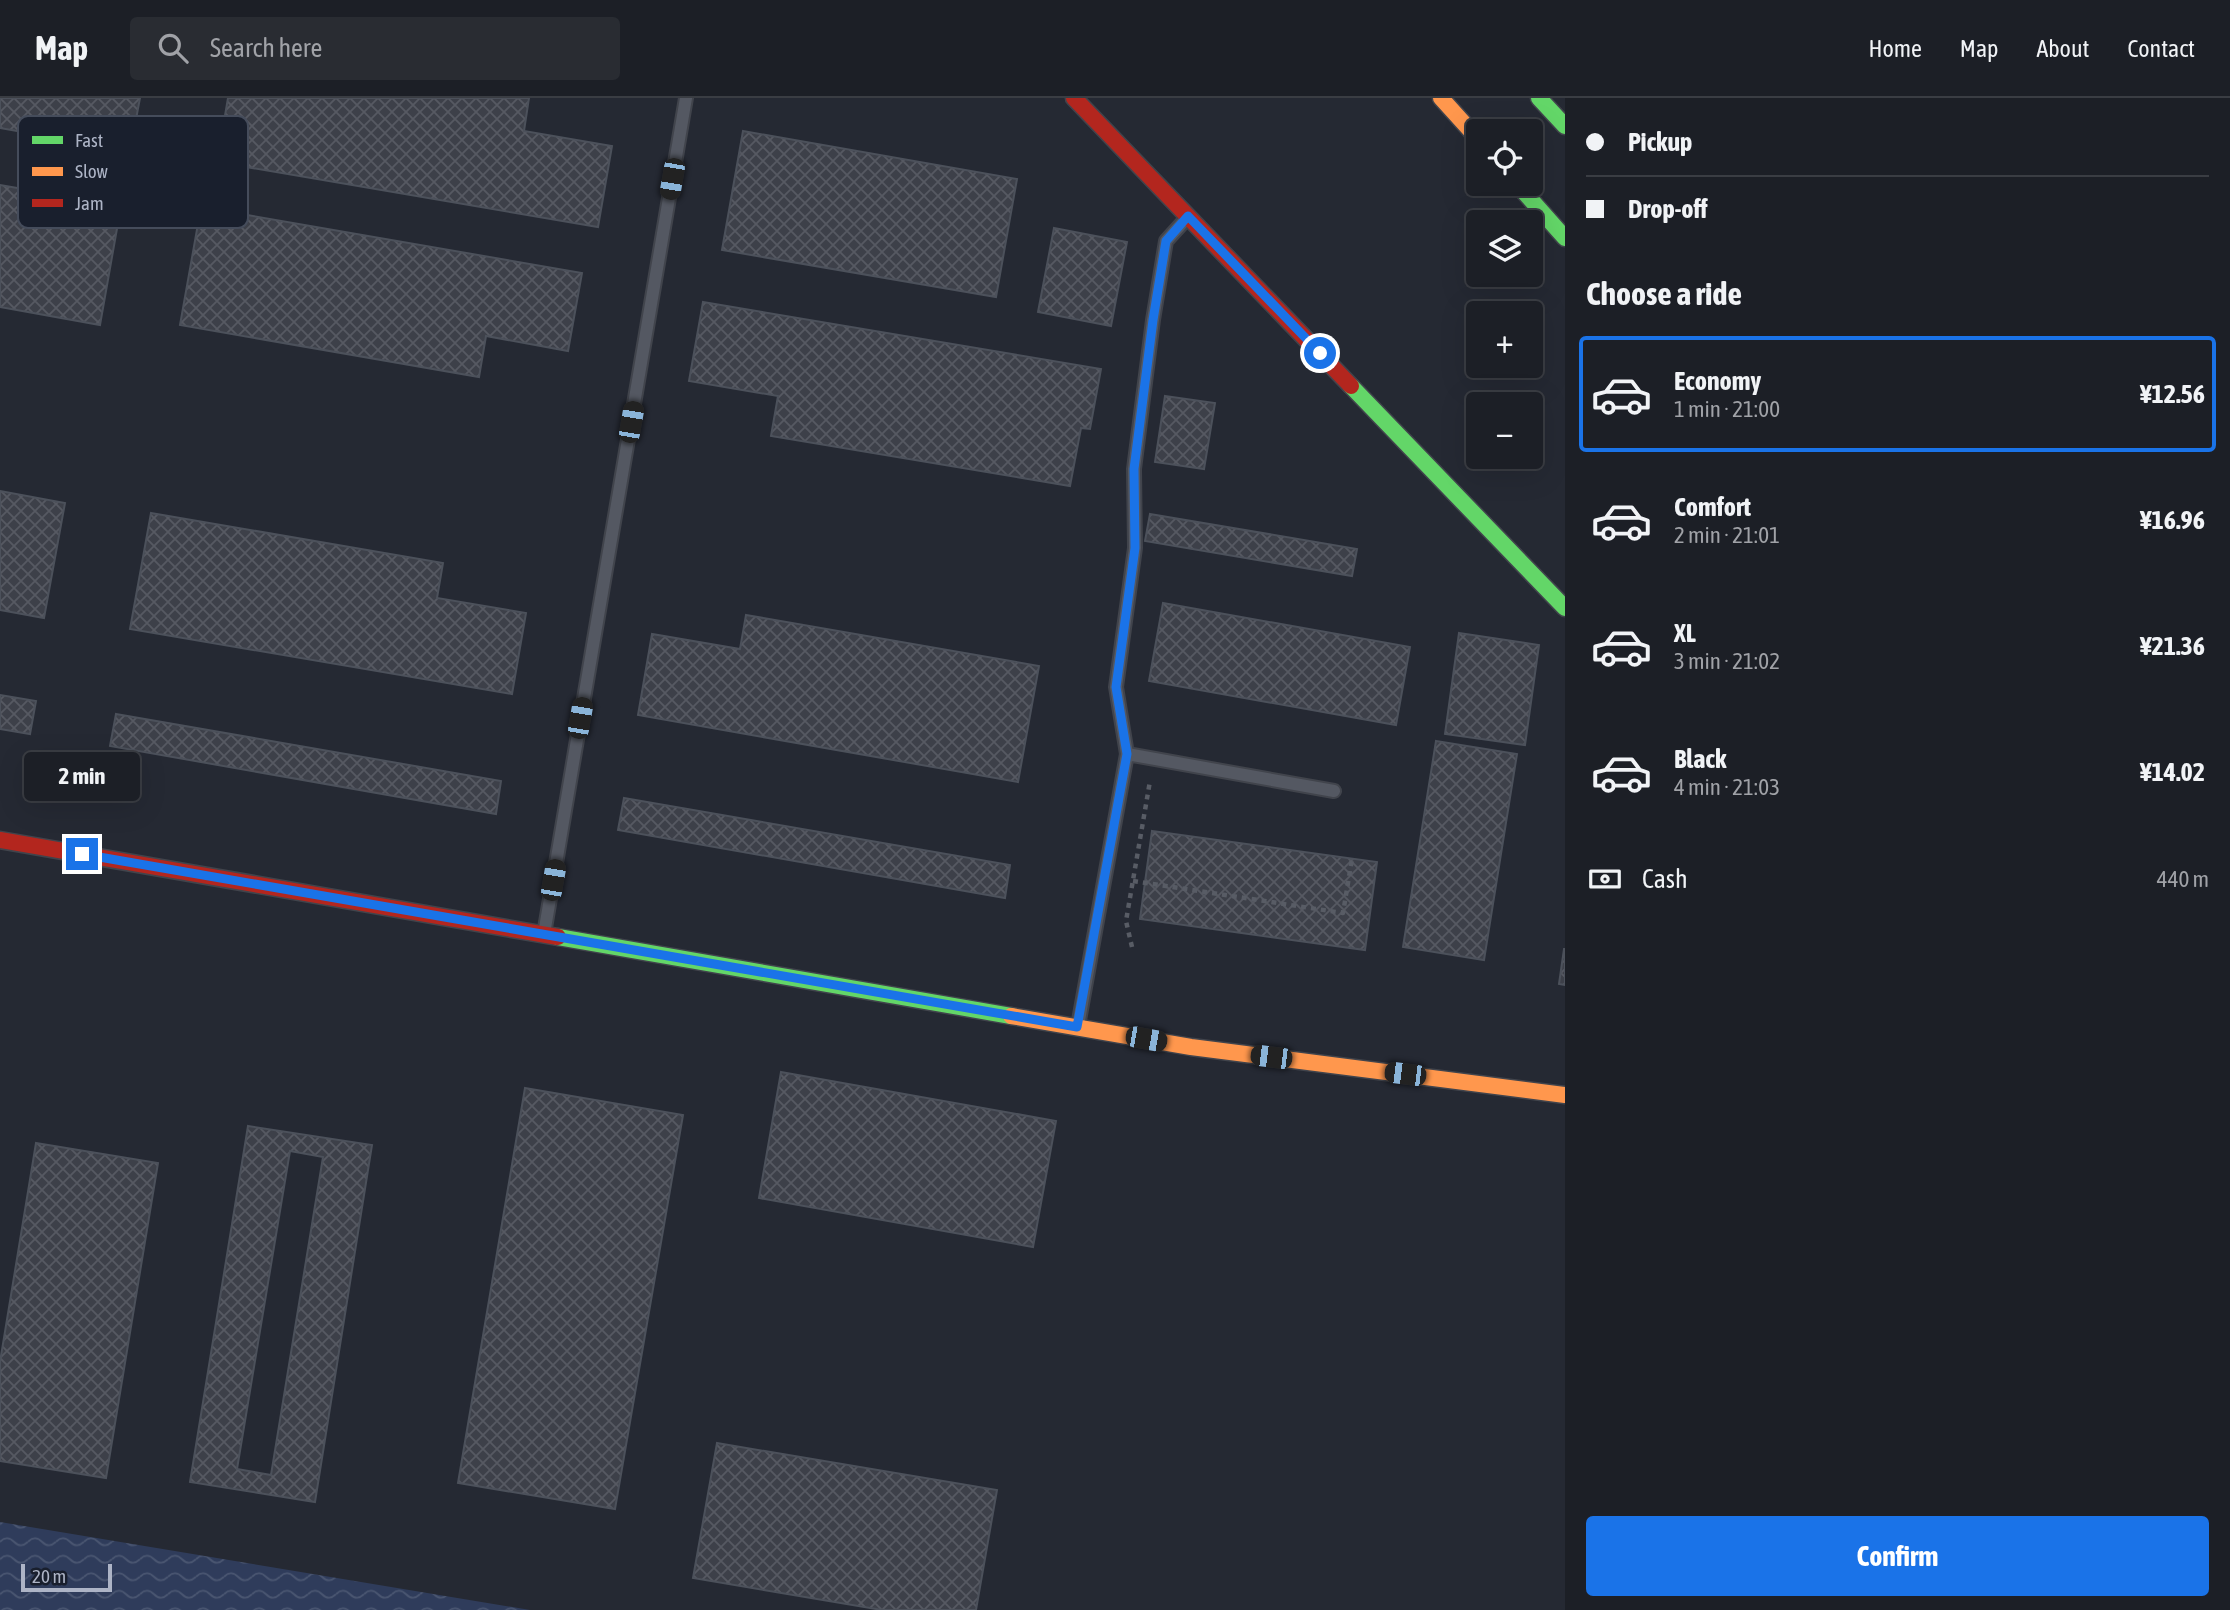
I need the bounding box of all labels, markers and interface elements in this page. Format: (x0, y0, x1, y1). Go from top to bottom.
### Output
search box (130, 17, 620, 80)
text: Map (35, 29, 88, 67)
icon: search (154, 29, 192, 67)
text: Search here (210, 33, 322, 63)
text: Home (1868, 35, 1922, 62)
text: Map (1960, 35, 1998, 62)
text: About (2036, 35, 2089, 62)
text: Contact (2127, 35, 2195, 62)
legend (18, 116, 248, 228)
map controls (1466, 119, 1543, 469)
button: locate (1466, 119, 1543, 196)
text: Pickup (1628, 127, 1692, 157)
text: Fast (75, 129, 103, 151)
car (659, 156, 686, 202)
text: Slow (75, 160, 109, 182)
text: Jam (75, 192, 104, 214)
text: Drop-off (1628, 194, 1708, 224)
button: layers (1466, 210, 1543, 287)
text: Choose a ride (1586, 275, 1742, 312)
button: + (1466, 301, 1543, 378)
route start (1304, 337, 1336, 369)
icon: car (1590, 363, 1653, 426)
text: Economy (1674, 366, 1761, 396)
text: ¥12.56 (2140, 379, 2205, 409)
button: − (1466, 392, 1543, 469)
text: 1 min · 21:00 (1674, 396, 1780, 422)
car (618, 399, 645, 445)
icon: car (1590, 489, 1653, 552)
text: Comfort (1674, 492, 1751, 522)
text: ¥16.96 (2140, 505, 2205, 535)
text: 2 min · 21:01 (1674, 522, 1780, 548)
icon: car (1590, 615, 1653, 678)
text: XL (1674, 618, 1696, 648)
text: ¥21.36 (2140, 631, 2205, 661)
text: 3 min · 21:02 (1674, 648, 1780, 674)
car (567, 695, 594, 741)
icon: car (1590, 741, 1653, 804)
text: Black (1674, 744, 1726, 774)
callout: 2 min (24, 752, 140, 802)
text: ¥14.02 (2140, 757, 2205, 787)
text: 2 min (59, 763, 105, 789)
text: 4 min · 21:03 (1674, 774, 1780, 800)
route end (66, 838, 98, 870)
car (540, 857, 567, 903)
icon: cash (1586, 860, 1624, 898)
text: Cash (1642, 864, 1688, 894)
text: 440 m (2157, 866, 2209, 892)
car (1124, 1025, 1169, 1053)
car (1249, 1044, 1294, 1070)
car (1383, 1061, 1428, 1087)
button: Confirm (1586, 1516, 2209, 1596)
scale bar (21, 1561, 112, 1593)
text: 20 m (32, 1565, 66, 1587)

